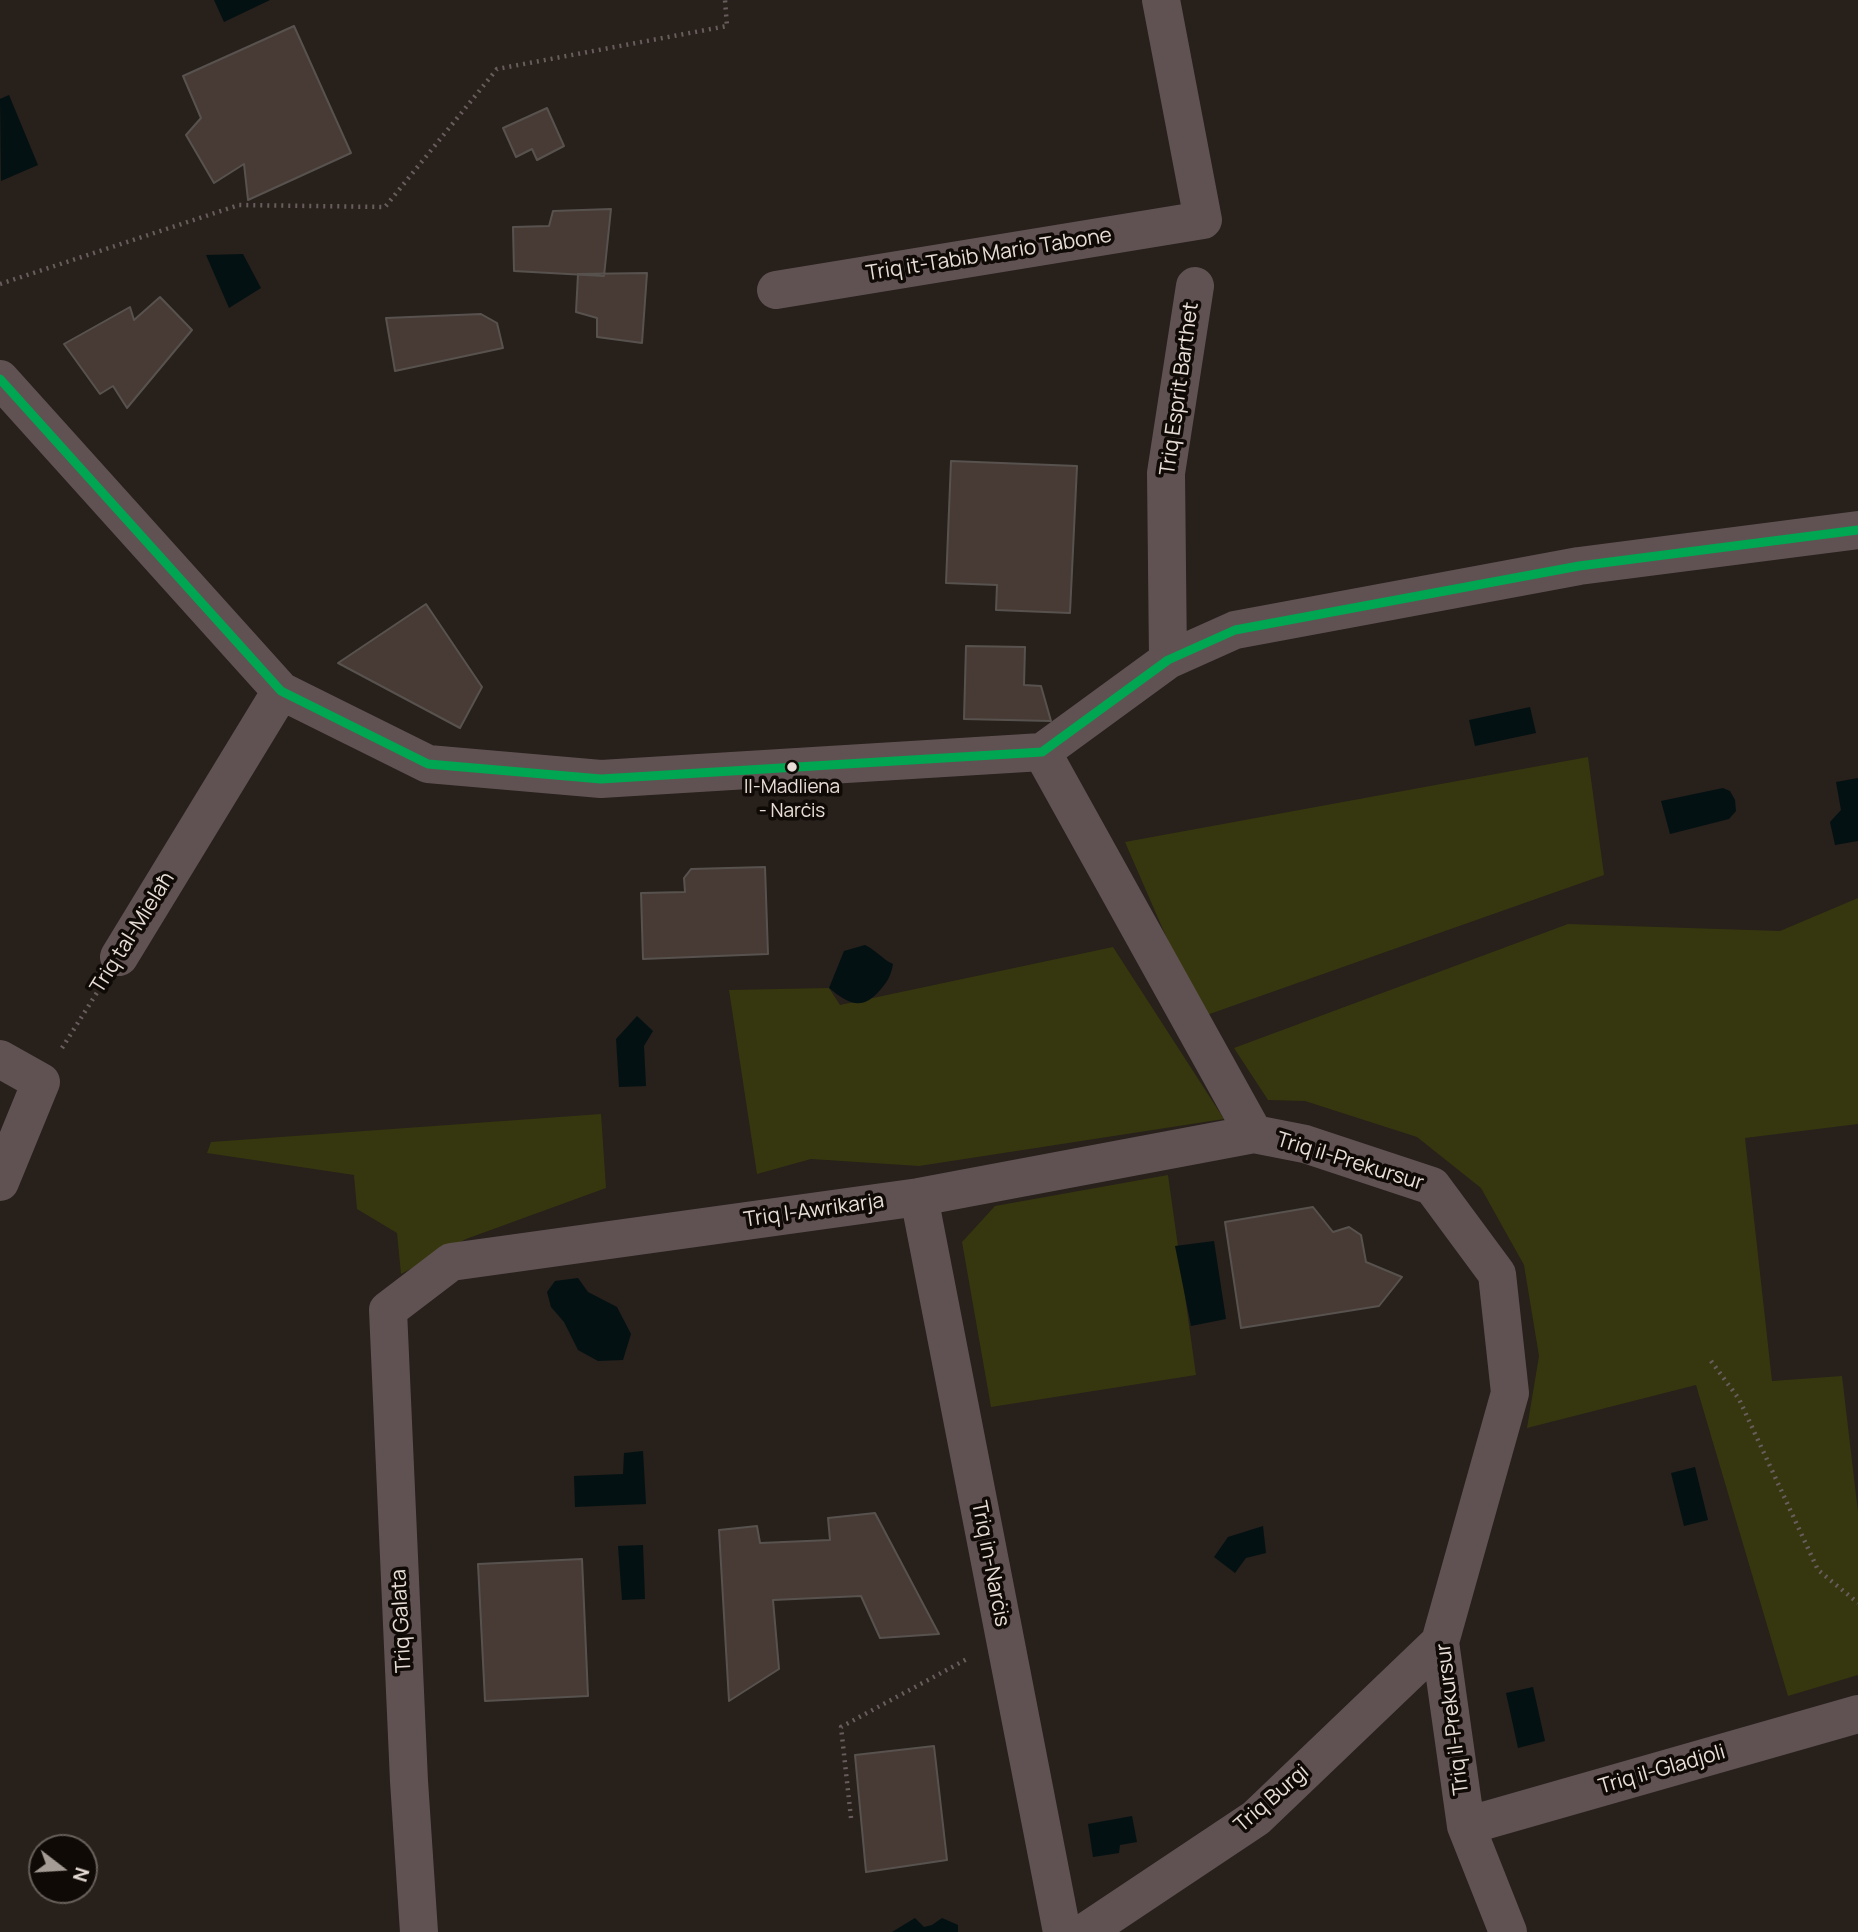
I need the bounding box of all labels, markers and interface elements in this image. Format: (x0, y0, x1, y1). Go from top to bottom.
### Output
street label: Triq it-Tabib Mario Tabone (864, 223, 1114, 287)
street label: Triq Esprit Barthet (1155, 301, 1205, 477)
marker: Il-Madliena - Narċis (785, 760, 799, 774)
place label: Il-Madliena - Narċis (744, 777, 840, 821)
street label: Triq tal-Mielaħ (86, 868, 180, 998)
street label: Triq il-Prekursur (1273, 1128, 1427, 1196)
street label: Triq l-Awrikarja (742, 1189, 886, 1233)
street label: Triq in-Narċis (965, 1499, 1015, 1629)
street label: Triq Galata (387, 1569, 417, 1673)
street label: Triq il-Prekursur (1431, 1642, 1475, 1796)
street label: Triq il-Gladjoli (1596, 1740, 1728, 1800)
street label: Triq Burgi (1230, 1760, 1314, 1838)
north arrow (28, 1834, 98, 1904)
text: N (67, 1864, 96, 1885)

